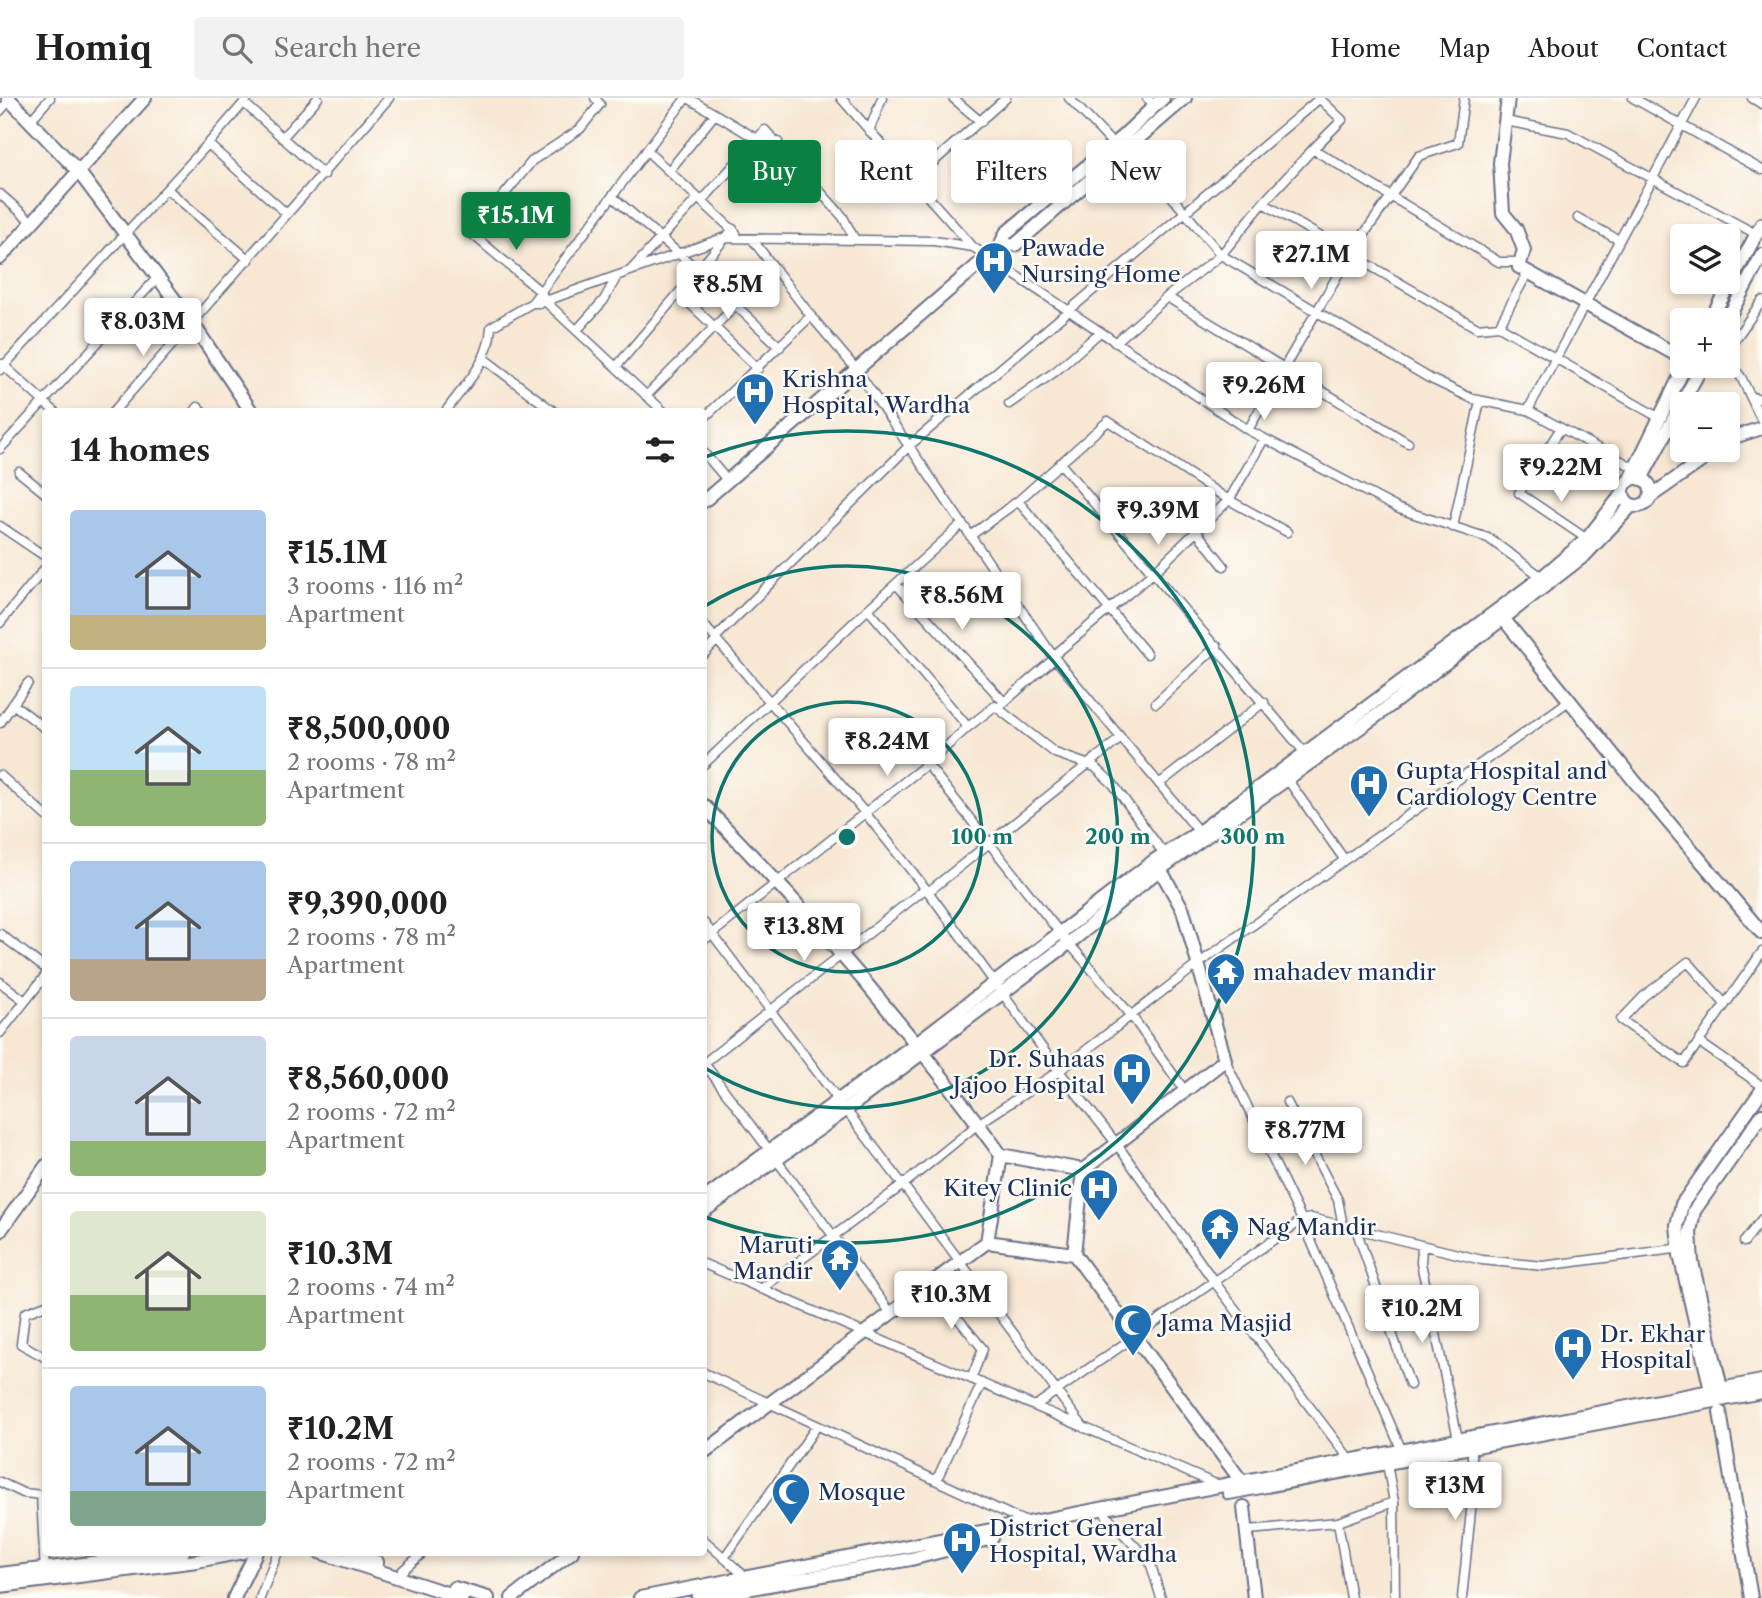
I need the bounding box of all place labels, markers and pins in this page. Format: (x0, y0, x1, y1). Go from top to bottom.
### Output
pin: ₹15.1M (459, 192, 573, 252)
pin: ₹27.1M (1254, 232, 1368, 291)
place label: Pawade Nursing Home (1021, 234, 1181, 288)
hospital icon: Pawade Nursing Home (973, 240, 1015, 295)
pin: ₹8.5M (679, 262, 777, 321)
pin: ₹8.03M (86, 299, 200, 358)
pin: ₹9.26M (1207, 362, 1321, 422)
place label: Krishna Hospital, Wardha (782, 365, 971, 419)
hospital icon: Krishna Hospital, Wardha (734, 371, 776, 426)
pin: ₹9.22M (1504, 444, 1618, 504)
pin: ₹9.39M (1101, 488, 1215, 547)
pin: ₹8.56M (905, 573, 1019, 632)
pin: ₹8.24M (830, 718, 944, 778)
place label: Gupta Hospital and Cardiology Centre (1396, 757, 1607, 811)
hospital icon: Gupta Hospital and Cardiology Centre (1348, 763, 1390, 818)
centre of rings (835, 825, 859, 849)
pin: ₹13.8M (747, 904, 861, 963)
temple icon: mahadev mandir (1205, 951, 1247, 1006)
place label: mahadev mandir (1253, 958, 1436, 986)
place label: Dr. Suhaas Jajoo Hospital (950, 1045, 1105, 1099)
hospital icon: Dr. Suhaas Jajoo Hospital (1111, 1051, 1153, 1106)
pin: ₹8.77M (1248, 1108, 1362, 1167)
hospital icon: Kitey Clinic (1078, 1167, 1120, 1222)
place label: Kitey Clinic (943, 1174, 1072, 1202)
temple icon: Nag Mandir (1199, 1206, 1241, 1261)
place label: Nag Mandir (1247, 1213, 1376, 1241)
place label: Maruti Mandir (733, 1231, 813, 1285)
temple icon: Maruti Mandir (819, 1237, 861, 1292)
pin: ₹10.3M (894, 1272, 1008, 1331)
pin: ₹10.2M (1365, 1286, 1479, 1345)
mosque icon: Jama Masjid (1112, 1302, 1154, 1357)
place label: Jama Masjid (1157, 1309, 1292, 1337)
place label: Dr. Ekhar Hospital (1600, 1320, 1706, 1374)
hospital icon: Dr. Ekhar Hospital (1552, 1326, 1594, 1381)
pin: ₹13M (1414, 1462, 1496, 1522)
mosque icon: Mosque (770, 1471, 812, 1526)
place label: Mosque (818, 1478, 906, 1506)
place label: District General Hospital, Wardha (989, 1514, 1178, 1568)
hospital icon: District General Hospital, Wardha (941, 1520, 983, 1575)

